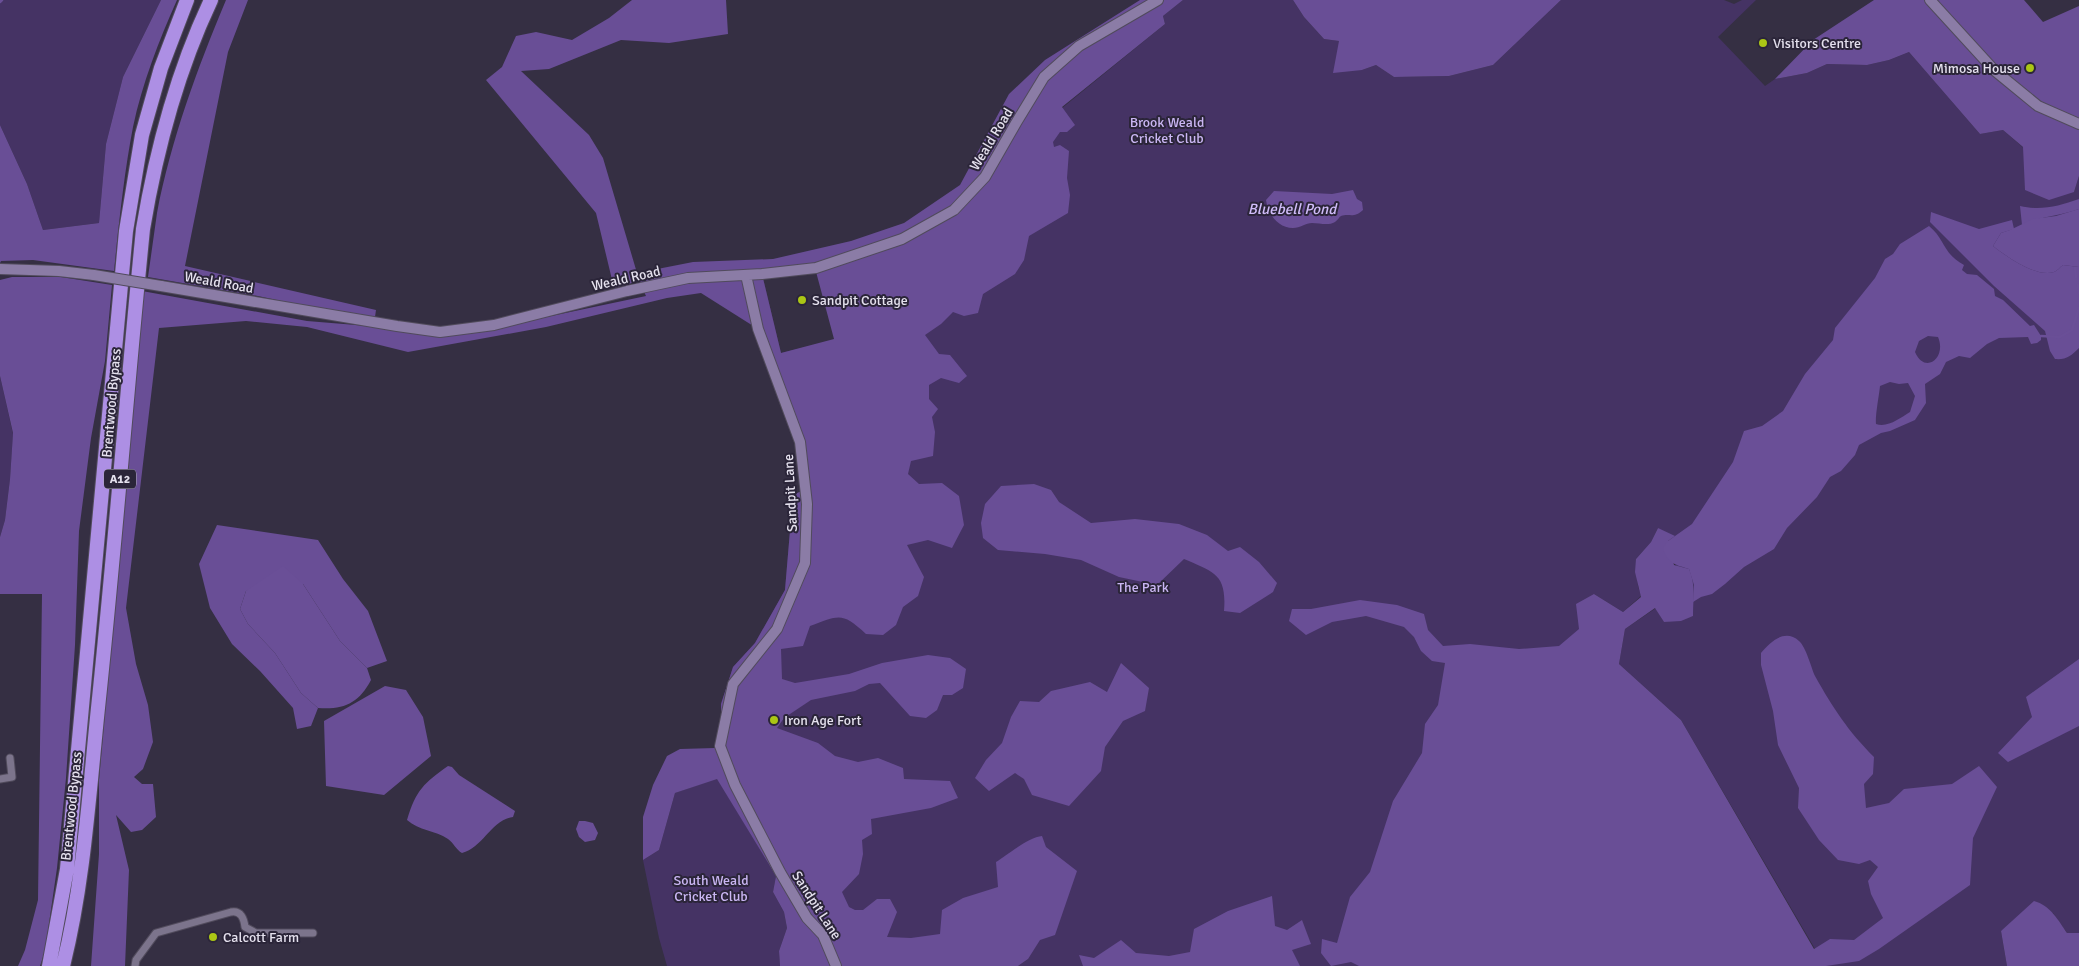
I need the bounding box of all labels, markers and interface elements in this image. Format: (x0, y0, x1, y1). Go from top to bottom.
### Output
place label: Visitors Centre (1773, 35, 1861, 52)
marker: Visitors Centre (1757, 37, 1769, 49)
place label: Mimosa House (1933, 60, 2020, 77)
marker: Mimosa House (2024, 62, 2036, 74)
street label: Weald Road (966, 105, 1017, 174)
park label: Brook Weald Cricket Club (1130, 114, 1204, 147)
water label: Bluebell Pond (1248, 200, 1338, 218)
street label: Weald Road (590, 262, 662, 295)
street label: Weald Road (183, 268, 255, 297)
place label: Sandpit Cottage (812, 292, 908, 309)
marker: Sandpit Cottage (796, 294, 808, 306)
street label: Brentwood Bypass (98, 348, 125, 458)
street label: Sandpit Lane (780, 454, 801, 532)
road number: A12 (104, 469, 136, 488)
park label: The Park (1117, 579, 1169, 596)
place label: Iron Age Fort (784, 712, 862, 729)
marker: Iron Age Fort (768, 714, 780, 726)
street label: Brentwood Bypass (57, 751, 86, 861)
street label: Sandpit Lane (788, 868, 845, 943)
park label: South Weald Cricket Club (673, 872, 749, 905)
place label: Calcott Farm (223, 929, 299, 946)
marker: Calcott Farm (207, 931, 219, 943)

